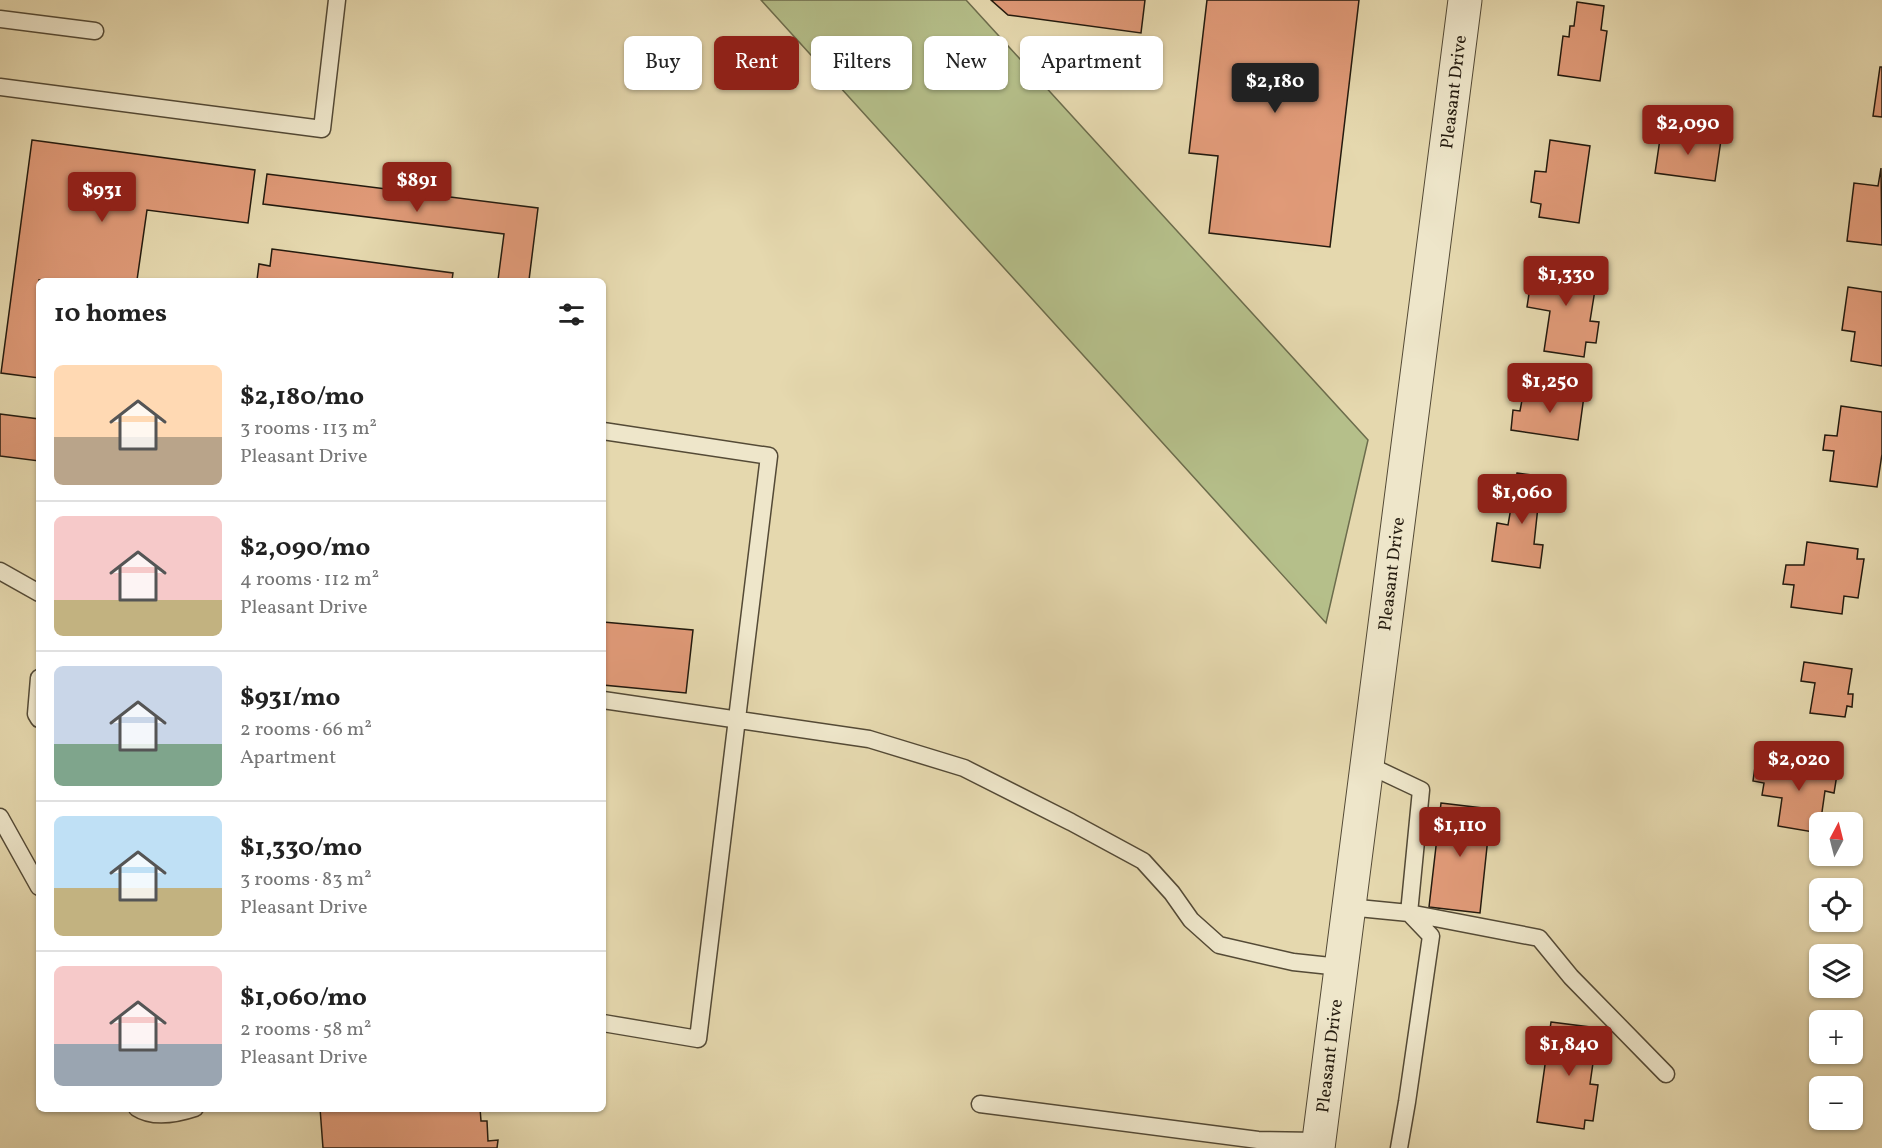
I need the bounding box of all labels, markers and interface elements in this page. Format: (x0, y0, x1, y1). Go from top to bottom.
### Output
street label: Pleasant Drive (1435, 34, 1474, 151)
chip: Buy (624, 36, 702, 90)
chip: Rent (714, 36, 799, 90)
chip: Filters (811, 36, 912, 90)
chip: New (924, 36, 1008, 90)
chip: Apartment (1020, 36, 1163, 90)
pin: $2,180 (1226, 63, 1324, 114)
text: $2,180 (1246, 68, 1304, 96)
pin: $2,090 (1639, 105, 1737, 156)
text: $2,090 (1656, 110, 1720, 138)
pin: $891 (381, 162, 453, 213)
text: $891 (396, 167, 438, 195)
pin: $931 (66, 172, 138, 223)
text: $931 (82, 177, 122, 205)
pin: $1,330 (1517, 256, 1615, 307)
text: $1,330 (1538, 261, 1594, 289)
text: 10 homes (54, 296, 167, 332)
icon: filters (555, 298, 588, 331)
pin: $1,250 (1501, 363, 1599, 414)
text: $1,250 (1521, 368, 1579, 396)
text: $2,180/mo (240, 379, 364, 415)
icon: home (102, 389, 174, 461)
text: 3 rooms · 113 m² (240, 415, 377, 443)
text: Pleasant Drive (240, 443, 367, 471)
pin: $1,060 (1473, 474, 1571, 525)
text: $1,060 (1492, 479, 1552, 507)
street label: Pleasant Drive (1373, 516, 1412, 633)
text: $2,090/mo (240, 530, 370, 566)
icon: home (102, 540, 174, 612)
text: 4 rooms · 112 m² (240, 566, 379, 594)
text: Pleasant Drive (240, 594, 367, 622)
text: $931/mo (240, 680, 340, 716)
icon: home (102, 690, 174, 762)
text: 2 rooms · 66 m² (240, 716, 372, 744)
pin: $2,020 (1750, 741, 1848, 792)
text: Apartment (240, 744, 336, 772)
text: $2,020 (1768, 746, 1830, 774)
pin: $1,110 (1411, 807, 1509, 858)
text: $1,110 (1433, 812, 1487, 840)
north arrow (1809, 812, 1863, 866)
map controls (1809, 812, 1863, 1130)
text: $1,330/mo (240, 830, 362, 866)
icon: home (102, 840, 174, 912)
text: 3 rooms · 83 m² (240, 866, 372, 894)
button: locate (1809, 878, 1863, 932)
text: Pleasant Drive (240, 894, 367, 922)
button: layers (1809, 944, 1863, 998)
text: $1,060/mo (240, 980, 367, 1016)
icon: home (102, 990, 174, 1062)
street label: Pleasant Drive (1311, 998, 1350, 1115)
button: + (1809, 1010, 1863, 1064)
text: 2 rooms · 58 m² (240, 1016, 371, 1044)
pin: $1,840 (1520, 1026, 1618, 1077)
text: $1,840 (1539, 1031, 1599, 1059)
text: Pleasant Drive (240, 1044, 367, 1072)
button: − (1809, 1076, 1863, 1130)

